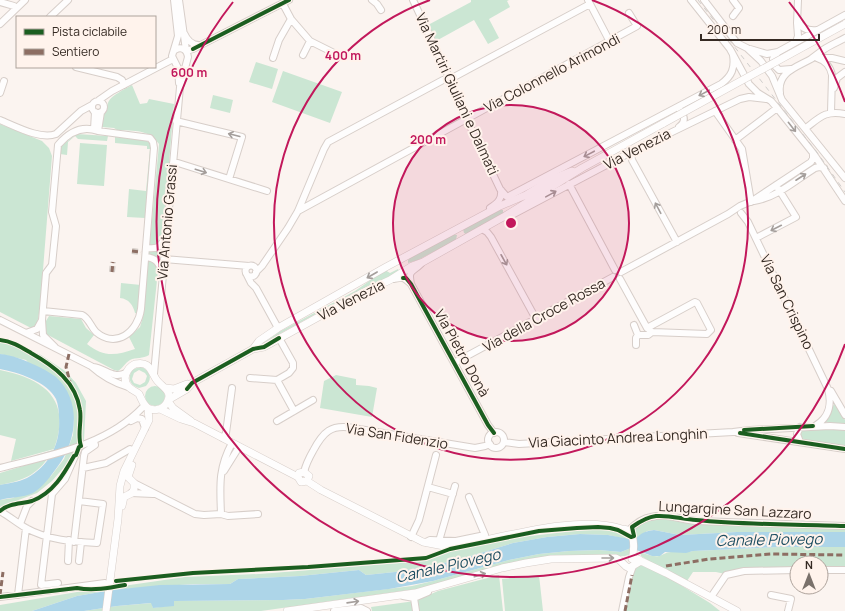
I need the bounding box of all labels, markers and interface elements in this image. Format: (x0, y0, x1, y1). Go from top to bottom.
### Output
street label: Via Martiri Giuliani e Dalmati (412, 10, 503, 178)
legend (16, 16, 156, 68)
scale bar (701, 16, 819, 42)
text: 200 m (707, 21, 741, 38)
text: Pista ciclabile (52, 23, 127, 40)
street label: Via Colonnello Arimondi (480, 29, 623, 116)
text: Sentiero (52, 43, 99, 60)
text: 400 m (325, 47, 361, 64)
text: 600 m (171, 64, 207, 81)
one-way arrow (698, 90, 710, 97)
one-way arrow (788, 122, 797, 133)
street label: Via Venezia (600, 124, 673, 173)
one-way arrow (228, 131, 241, 139)
text: 200 m (410, 131, 446, 148)
one-way arrow (583, 151, 595, 158)
street label: Via Antonio Grassi (152, 163, 181, 280)
one-way arrow (195, 167, 207, 175)
one-way arrow (796, 173, 807, 181)
one-way arrow (545, 190, 557, 198)
one-way arrow (654, 202, 661, 214)
centre of rings (504, 216, 518, 230)
one-way arrow (770, 225, 782, 232)
street label: Via San Crispino (756, 251, 819, 352)
one-way arrow (500, 254, 508, 266)
one-way arrow (366, 271, 378, 279)
street label: Via della Croce Rossa (479, 273, 608, 356)
street label: Via Venezia (314, 275, 387, 324)
street label: Via Pietro Donà (431, 306, 494, 400)
street label: Via San Fidenzio (345, 418, 450, 453)
street label: Via Giacinto Andrea Longhin (528, 423, 708, 452)
street label: Lungargine San Lazzaro (658, 496, 812, 523)
water label: Canale Piovego (716, 528, 824, 551)
water label: Canale Piovego (394, 543, 503, 588)
one-way arrow (601, 554, 614, 562)
north arrow (789, 555, 829, 595)
text: N (805, 557, 813, 572)
one-way arrow (474, 571, 487, 578)
one-way arrow (347, 598, 360, 606)

